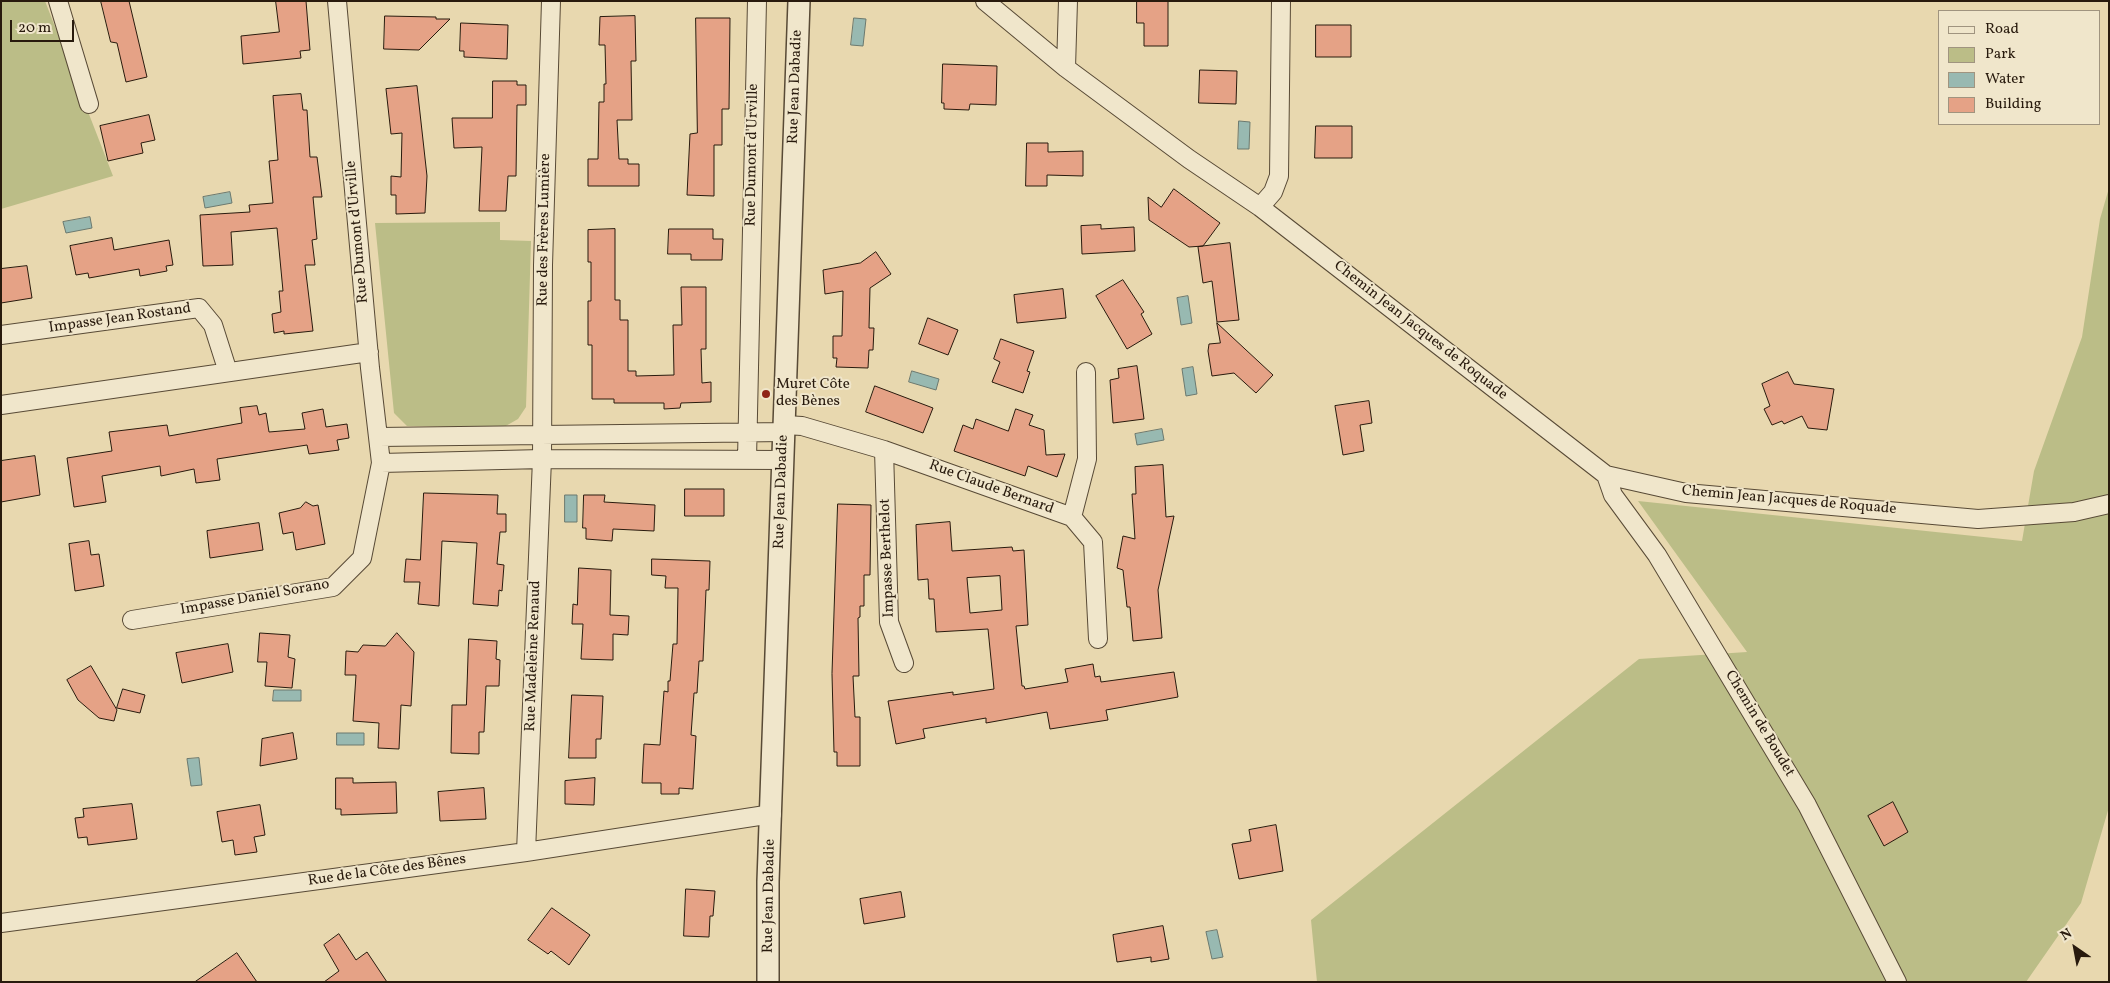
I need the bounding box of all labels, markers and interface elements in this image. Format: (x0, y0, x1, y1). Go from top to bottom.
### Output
scale bar (12, 10, 76, 42)
legend (1938, 10, 2100, 125)
text: 20 m (18, 18, 51, 39)
text: Road (1985, 19, 2019, 40)
street label: Rue Jean Dabadie (785, 29, 807, 145)
text: Park (1985, 44, 2016, 65)
text: Water (1985, 69, 2025, 90)
street label: Rue Dumont d'Urville (743, 83, 763, 227)
text: Building (1985, 94, 2041, 115)
street label: Rue des Frères Lumière (535, 153, 555, 307)
street label: Rue Dumont d'Urville (343, 160, 373, 304)
street label: Chemin Jean Jacques de Roquade (1330, 258, 1510, 404)
street label: Impasse Jean Rostand (48, 300, 192, 338)
place label: Muret Côte des Bènes (776, 376, 850, 411)
marker: Muret Côte des Bènes (760, 388, 772, 400)
street label: Rue Jean Dabadie (771, 434, 793, 550)
street label: Rue Claude Bernard (926, 457, 1056, 519)
street label: Chemin Jean Jacques de Roquade (1681, 483, 1897, 519)
street label: Impasse Berthelot (877, 498, 899, 618)
street label: Impasse Daniel Sorano (179, 576, 331, 620)
street label: Rue Madeleine Renaud (522, 580, 546, 732)
street label: Chemin de Boudet (1720, 668, 1798, 780)
street label: Rue Jean Dabadie (760, 839, 780, 953)
street label: Rue de la Côte des Bênes (307, 851, 467, 891)
north arrow (2050, 923, 2100, 973)
text: N (2057, 924, 2076, 946)

